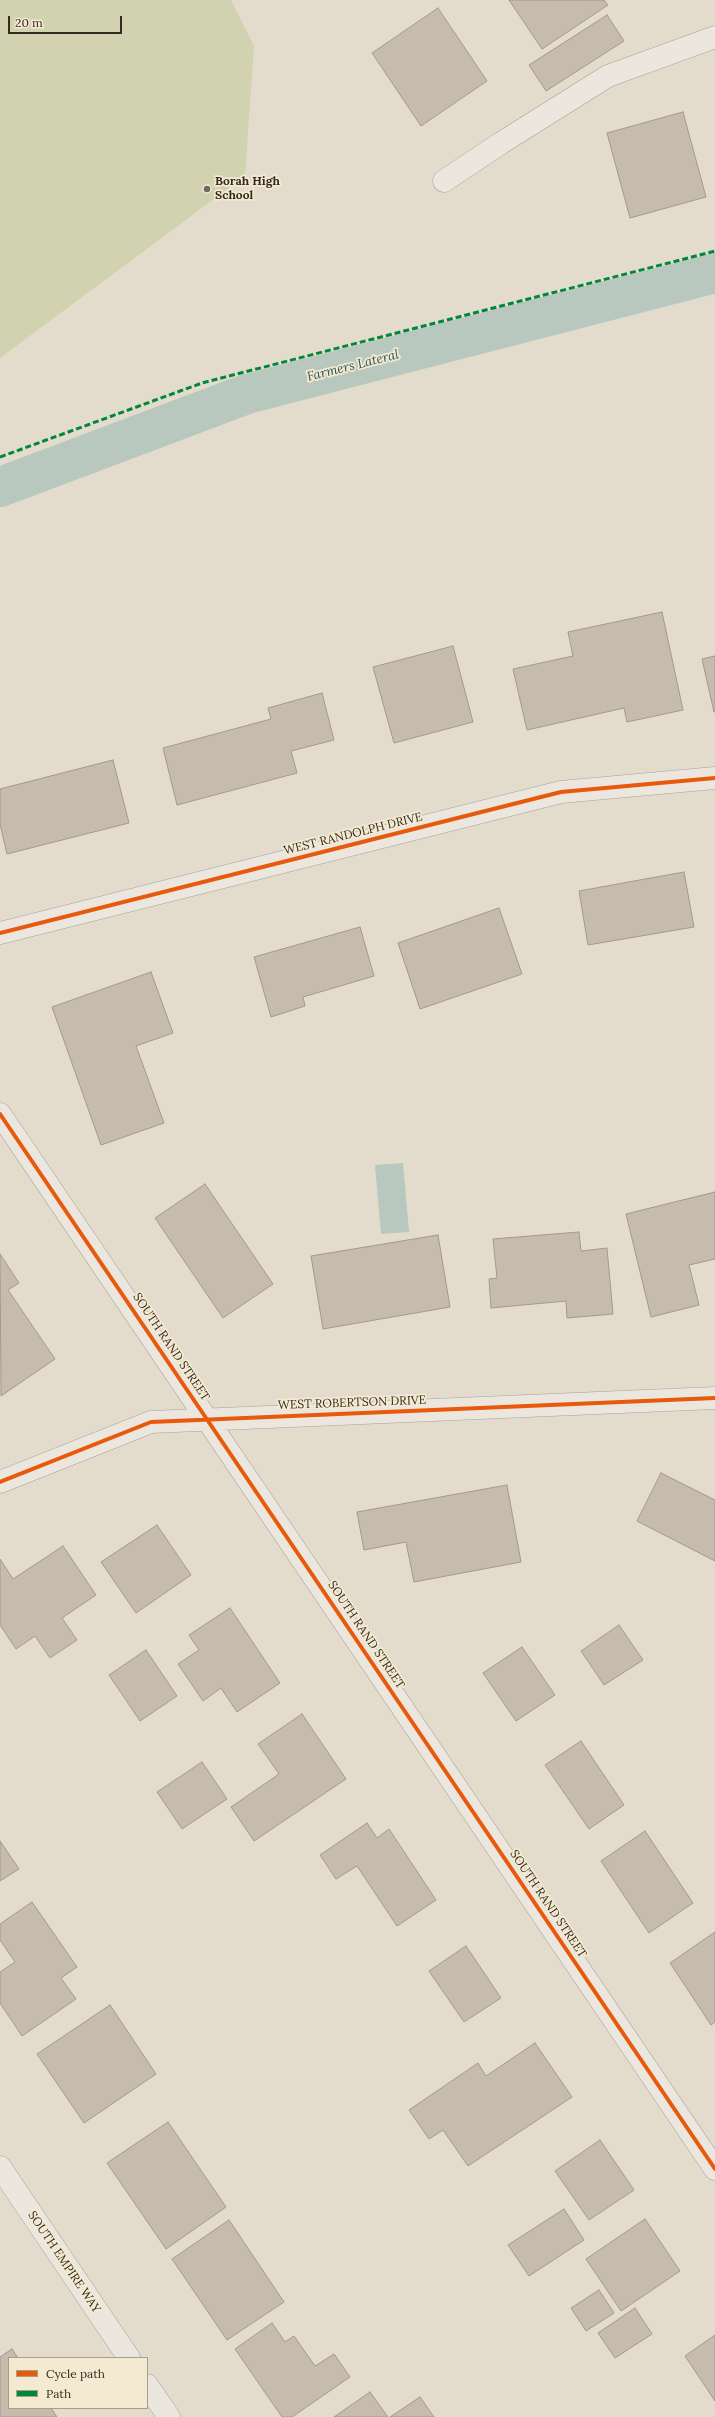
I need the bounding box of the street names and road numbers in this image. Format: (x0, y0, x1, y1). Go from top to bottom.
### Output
street label: WEST RANDOLPH DRIVE (282, 810, 424, 858)
street label: SOUTH RAND STREET (130, 1290, 212, 1404)
street label: WEST ROBERTSON DRIVE (278, 1393, 426, 1413)
street label: SOUTH RAND STREET (325, 1578, 407, 1692)
street label: SOUTH RAND STREET (507, 1847, 589, 1961)
street label: SOUTH EMPIRE WAY (25, 2208, 103, 2316)

